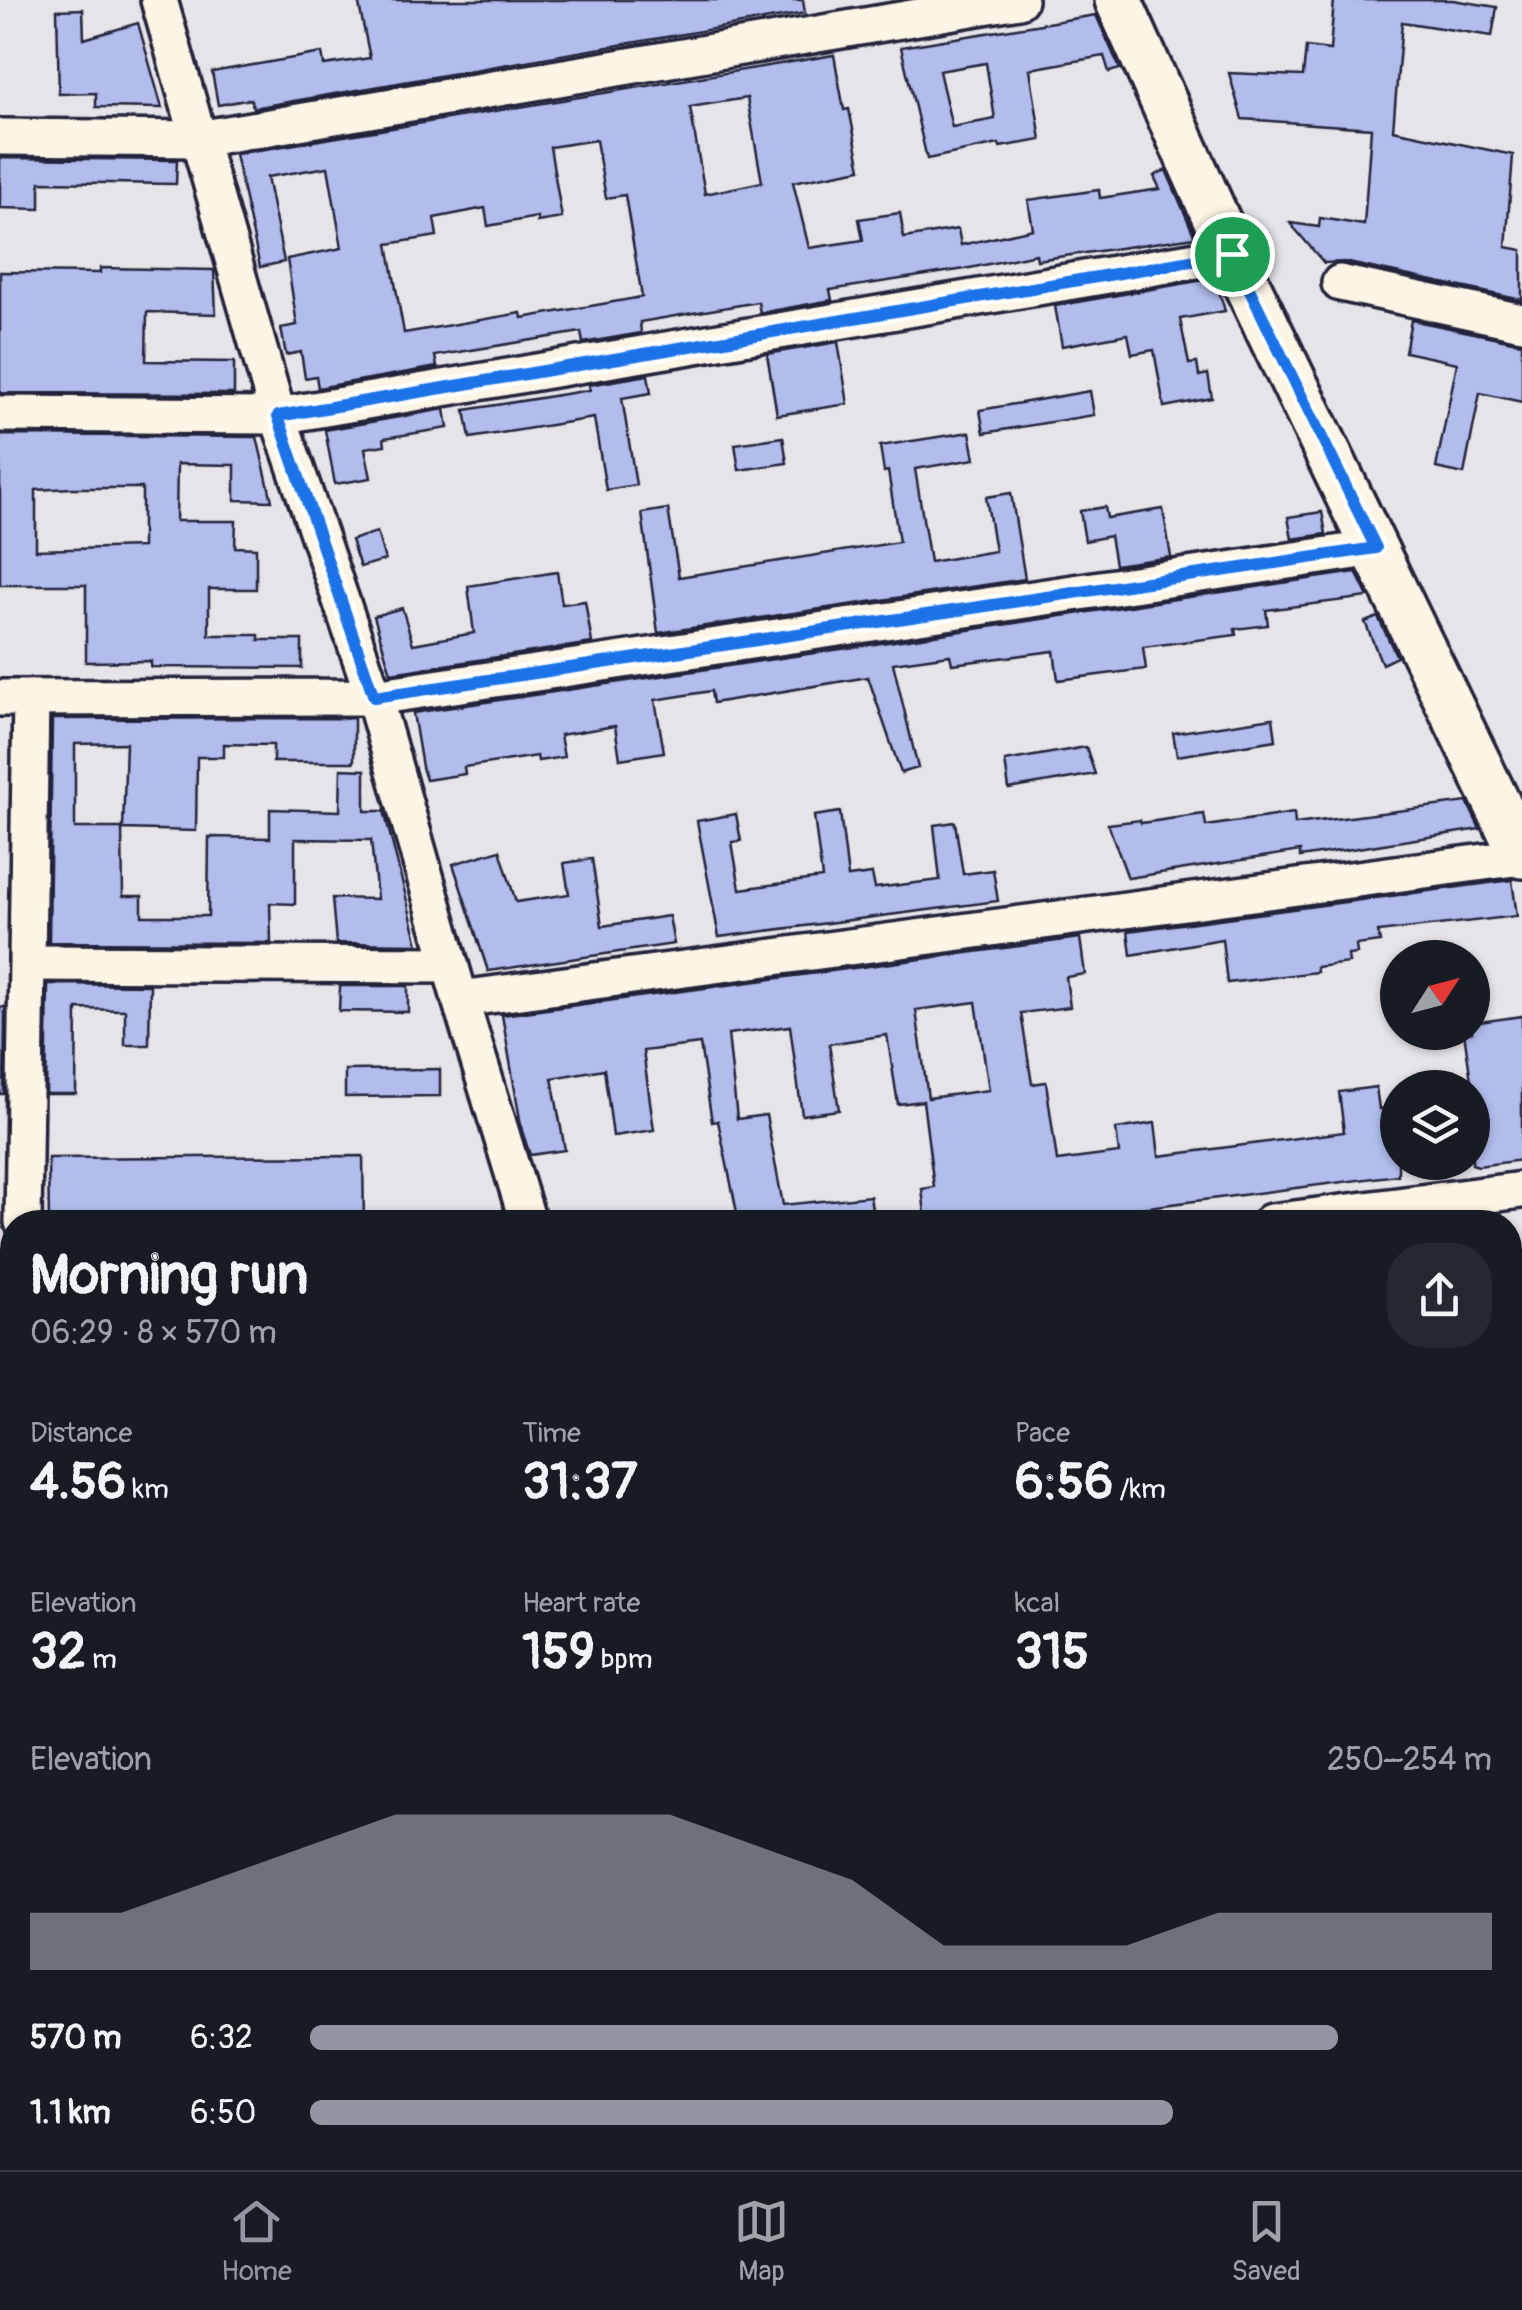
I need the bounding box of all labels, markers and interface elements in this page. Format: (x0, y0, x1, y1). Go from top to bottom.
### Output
pin (1190, 212, 1275, 297)
icon: arrive (1205, 227, 1260, 282)
north arrow (1380, 940, 1490, 1050)
map controls (1380, 940, 1490, 1180)
button: layers (1380, 1070, 1490, 1180)
text: Morning run (30, 1241, 308, 1310)
button: share (1387, 1243, 1492, 1348)
text: 06:29 · 8 × 570 m (30, 1313, 277, 1353)
text: Distance (30, 1416, 132, 1451)
text: Time (522, 1416, 581, 1451)
text: Pace (1015, 1416, 1070, 1451)
text: 4.56 (30, 1451, 126, 1514)
text: 31:37 (522, 1451, 637, 1514)
text: 6:56 (1015, 1451, 1113, 1514)
text: km (126, 1472, 169, 1507)
text: /km (1113, 1472, 1166, 1507)
text: Elevation (30, 1586, 137, 1621)
text: Heart rate (522, 1586, 640, 1621)
text: kcal (1015, 1586, 1060, 1621)
text: 32 (30, 1621, 86, 1684)
text: 159 (522, 1621, 595, 1684)
text: 315 (1015, 1621, 1089, 1684)
text: m (86, 1642, 117, 1677)
text: bpm (595, 1642, 653, 1677)
text: Elevation (30, 1740, 152, 1780)
text: 250–254 m (1327, 1740, 1492, 1780)
text: 570 m (30, 2018, 122, 2058)
text: 6:32 (190, 2018, 253, 2058)
text: 1.1 km (30, 2093, 111, 2133)
text: 6:50 (190, 2093, 256, 2133)
tab: Home (221, 2194, 292, 2289)
tab: Map (734, 2194, 789, 2289)
tab: Saved (1231, 2194, 1301, 2289)

